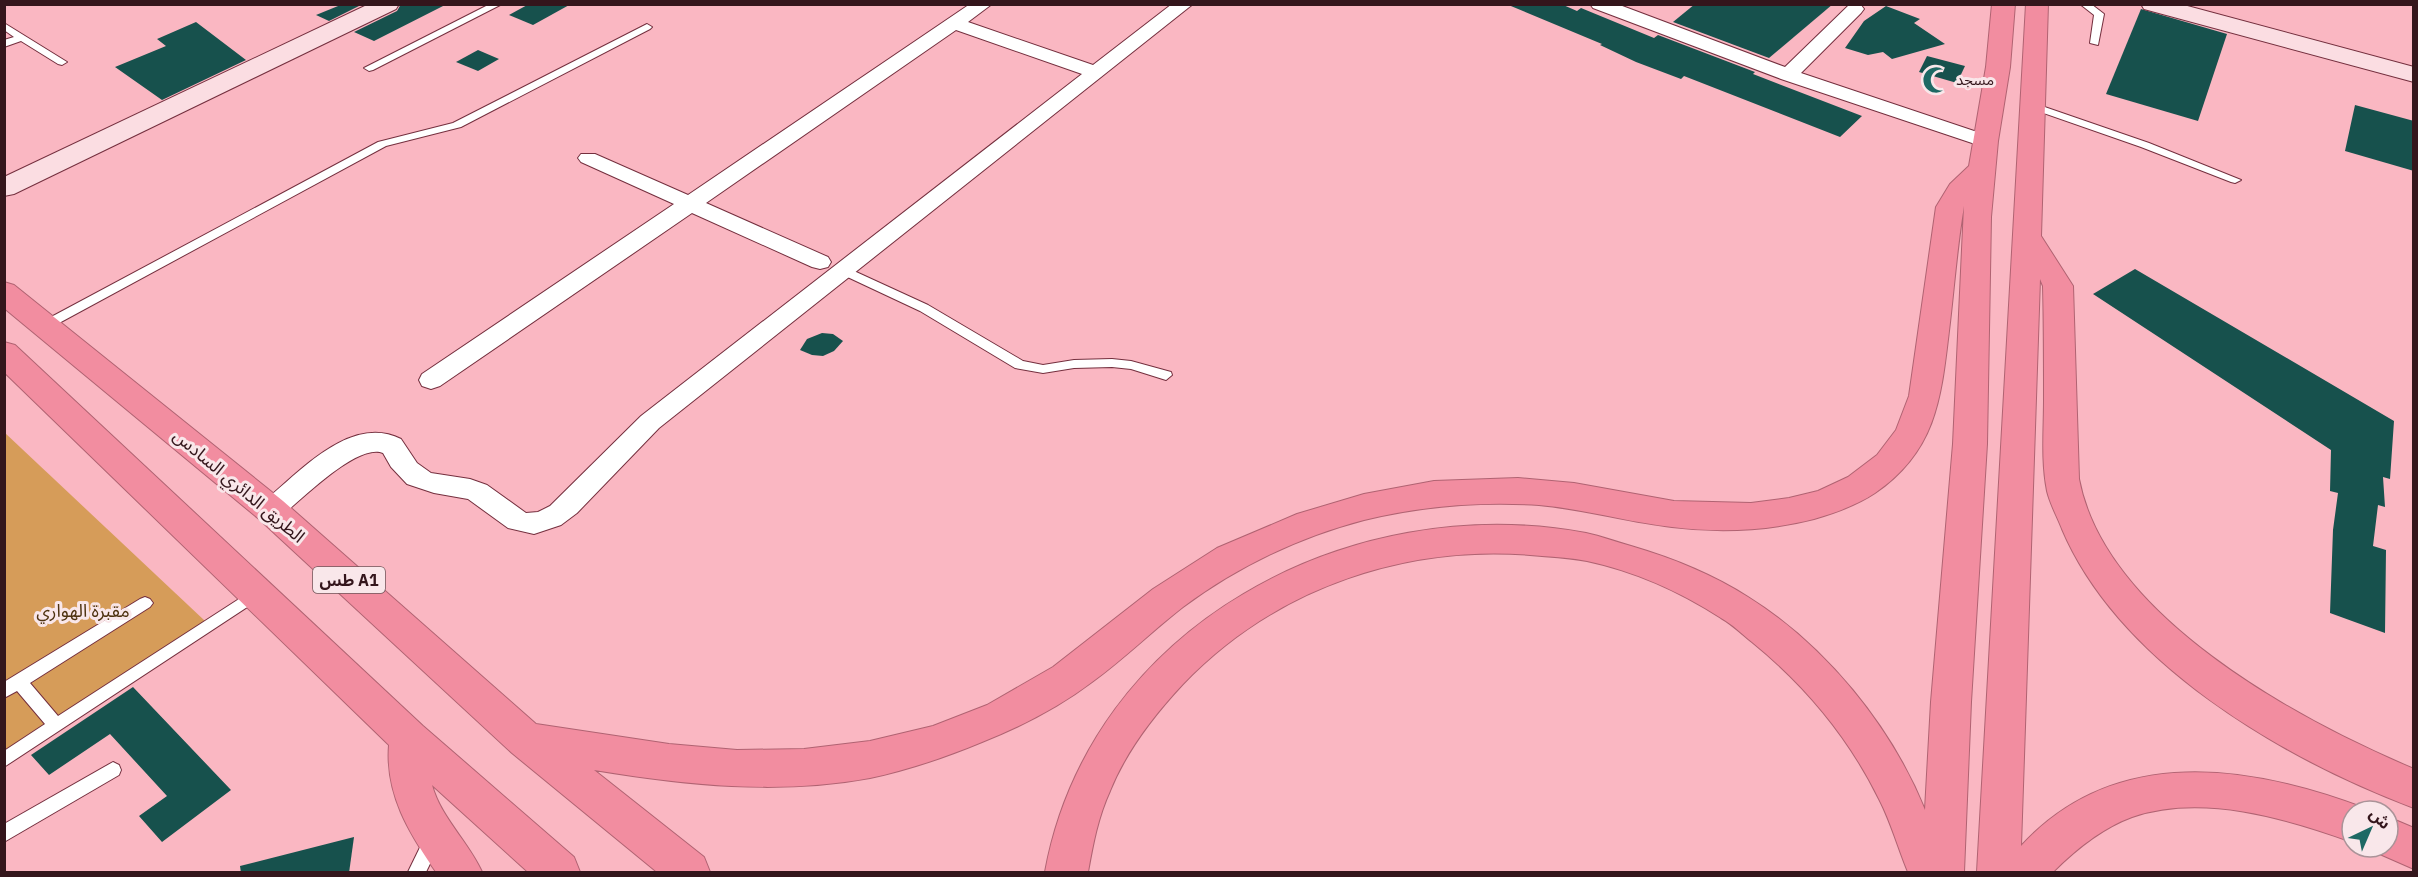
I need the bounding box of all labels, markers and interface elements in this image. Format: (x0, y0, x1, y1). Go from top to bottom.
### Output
mosque icon: مسجد (1921, 65, 1951, 95)
place label: مسجد (1956, 70, 1994, 89)
street label: الطريق الدائري السادس (167, 424, 310, 549)
road number: طس A1 (313, 567, 385, 593)
park label: مقبرة الهواري (36, 599, 130, 624)
north arrow (2340, 799, 2400, 859)
text: ش (2366, 803, 2395, 833)

